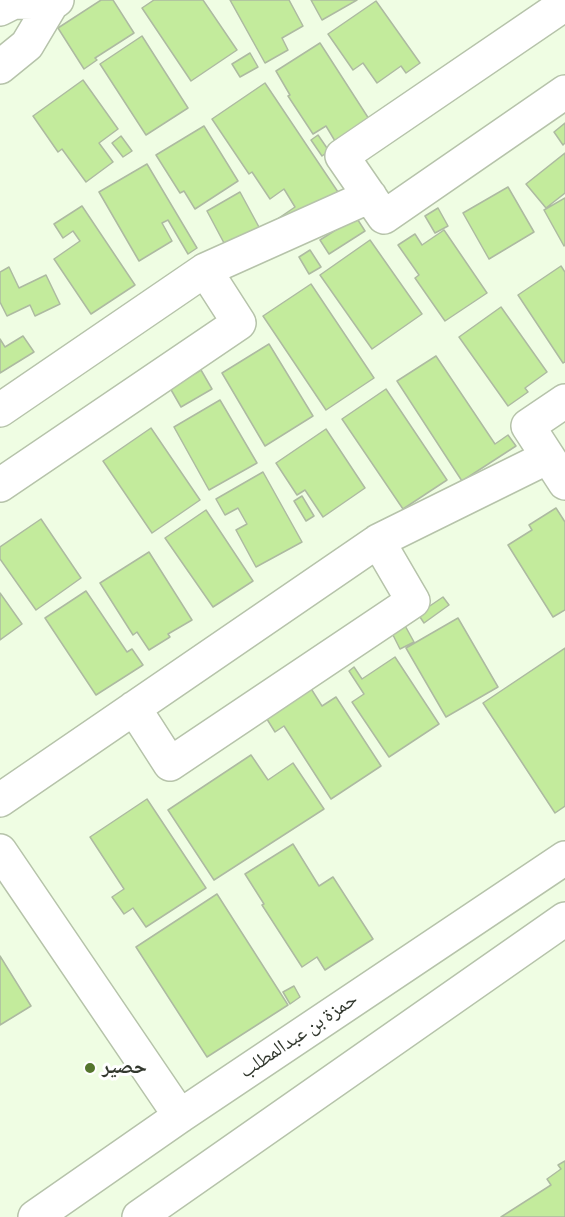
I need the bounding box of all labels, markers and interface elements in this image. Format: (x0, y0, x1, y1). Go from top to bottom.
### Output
street label: حمزة بن عبدالمطلب (235, 988, 363, 1084)
place label: حصير (102, 1056, 147, 1080)
marker: حصير (83, 1061, 97, 1075)

